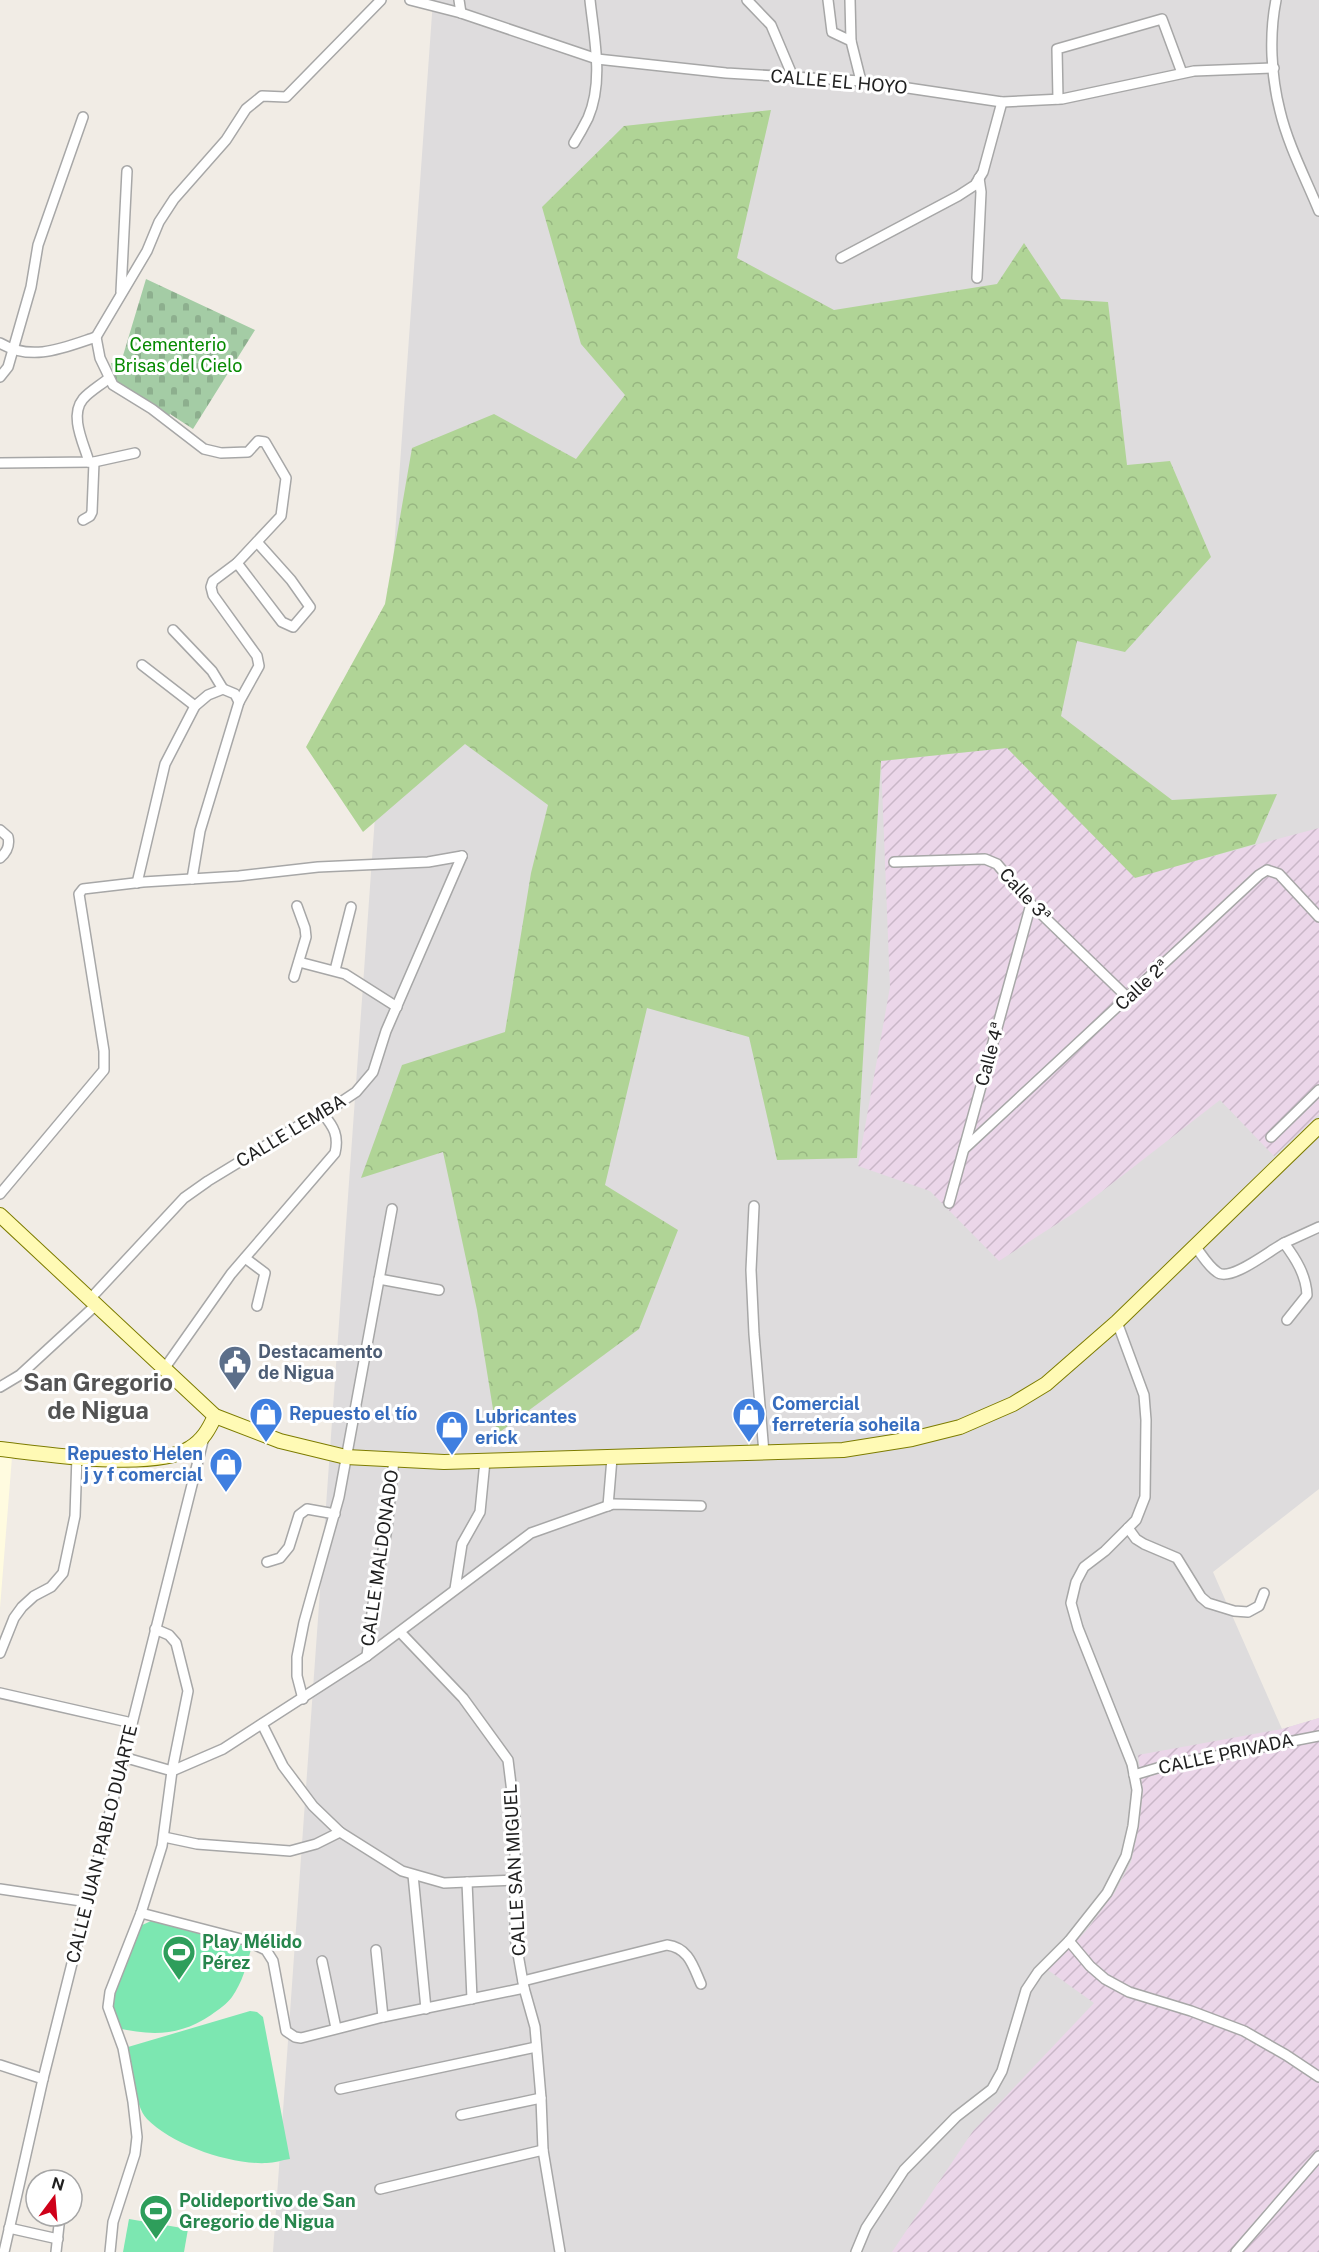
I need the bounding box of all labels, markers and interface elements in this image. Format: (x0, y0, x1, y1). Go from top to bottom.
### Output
street label: CALLE EL HOYO (770, 65, 908, 98)
park label: Cementerio Brisas del Cielo (114, 334, 242, 376)
street label: Calle 3ª (995, 864, 1055, 926)
street label: Calle 2ª (1111, 955, 1173, 1014)
street label: Calle 4ª (971, 1019, 1008, 1088)
street label: CALLE LEMBA (232, 1090, 349, 1171)
place label: Destacamento de Nigua (258, 1341, 383, 1383)
public building icon: Destacamento de Nigua (217, 1344, 253, 1391)
district label: San Gregorio de Nigua (23, 1368, 173, 1424)
place label: Comercial ferretería soheila (772, 1393, 920, 1435)
shop icon: Repuesto el tío (248, 1396, 284, 1443)
shop icon: Comercial ferretería soheila (731, 1396, 767, 1443)
place label: Repuesto el tío (289, 1403, 417, 1424)
place label: Lubricantes erick (475, 1406, 577, 1448)
shop icon: Lubricantes erick (434, 1409, 470, 1456)
place label: Repuesto Helen j y f comercial (67, 1443, 203, 1485)
shop icon: Repuesto Helen j y f comercial (208, 1446, 244, 1493)
street label: CALLE MALDONADO (357, 1468, 402, 1648)
street label: CALLE JUAN PABLO DUARTE (62, 1722, 141, 1965)
street label: CALLE PRIVADA (1156, 1729, 1296, 1778)
street label: CALLE SAN MIGUEL (500, 1783, 529, 1957)
place label: Play Mélido Pérez (202, 1931, 302, 1973)
sports icon: Play Mélido Pérez (161, 1934, 197, 1981)
north arrow (24, 2168, 84, 2228)
text: N (49, 2173, 67, 2195)
place label: Polideportivo de San Gregorio de Nigua (179, 2190, 356, 2232)
sports icon: Polideportivo de San Gregorio de Nigua (138, 2193, 174, 2240)

